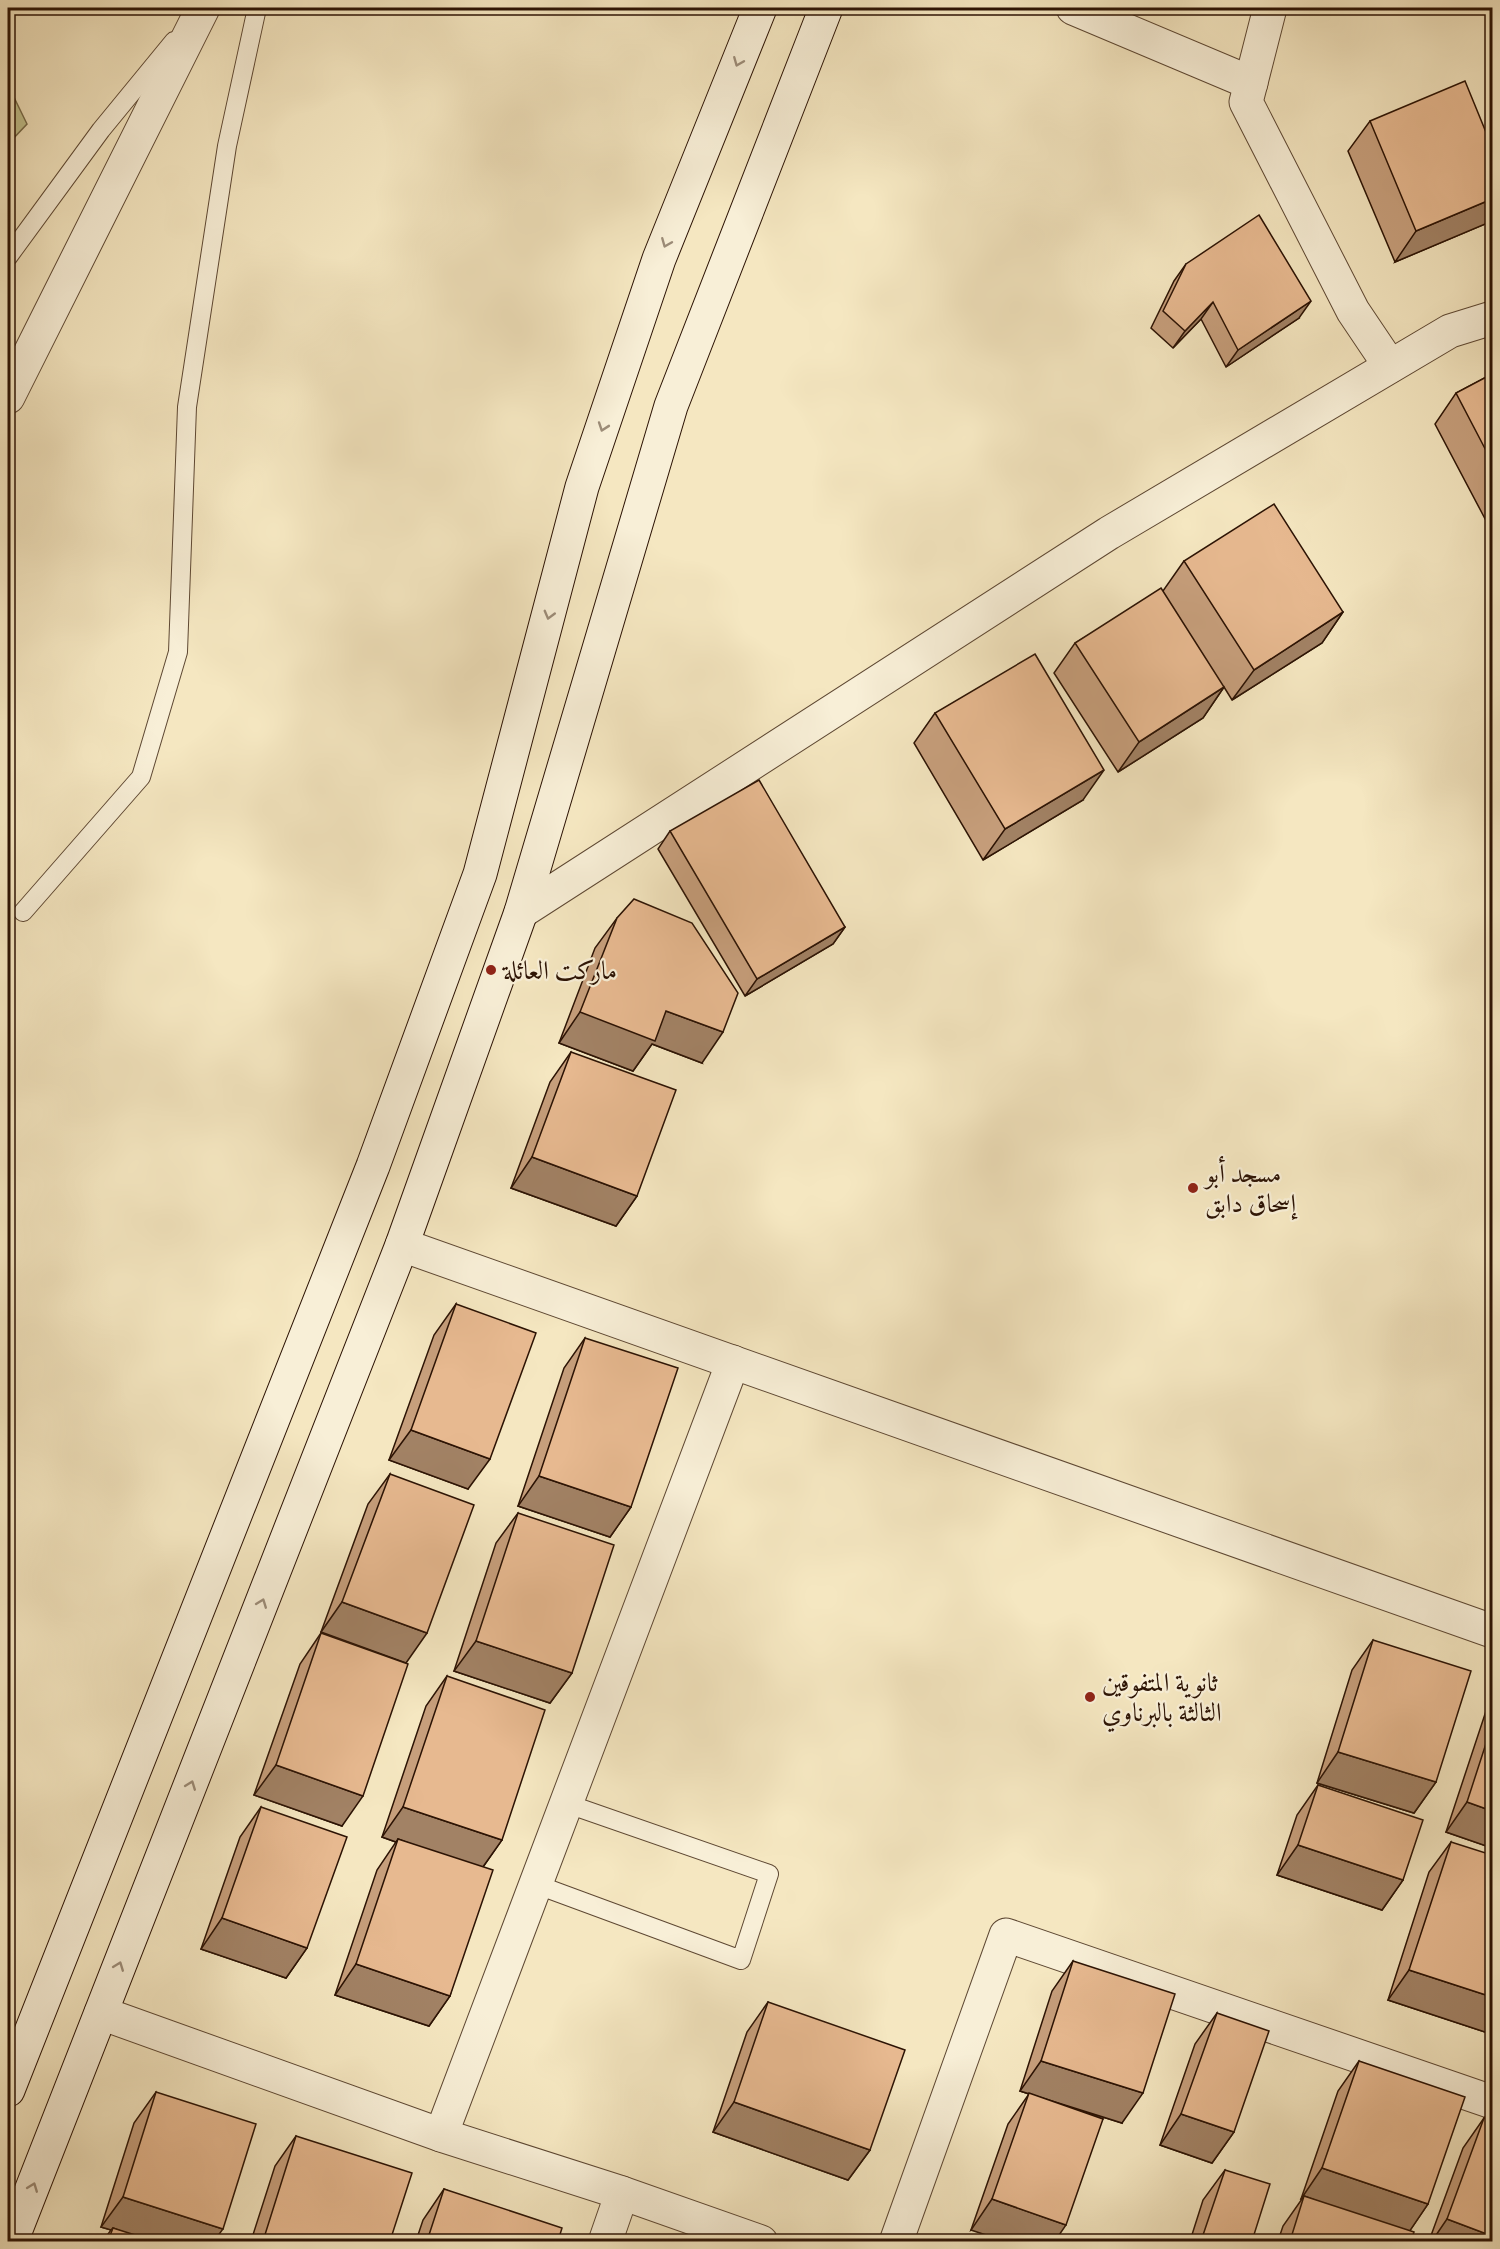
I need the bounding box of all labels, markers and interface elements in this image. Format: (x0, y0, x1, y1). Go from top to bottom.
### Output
one-way arrow (733, 56, 745, 67)
one-way arrow (660, 237, 673, 247)
one-way arrow (597, 421, 610, 432)
one-way arrow (543, 609, 556, 619)
place label: ماركت العائلة (501, 955, 617, 987)
marker: ماركت العائلة (484, 963, 498, 977)
place label: مسجد أبو إسحاق دابق (1202, 1156, 1299, 1220)
marker: مسجد أبو إسحاق دابق (1186, 1181, 1200, 1195)
one-way arrow (255, 1599, 267, 1610)
place label: ثانوية المتفوقين الثالثة بالبرناوي (1102, 1667, 1222, 1733)
marker: ثانوية المتفوقين الثالثة بالبرناوي (1083, 1690, 1097, 1704)
one-way arrow (183, 1780, 196, 1791)
one-way arrow (112, 1962, 125, 1972)
one-way arrow (26, 2182, 38, 2193)

